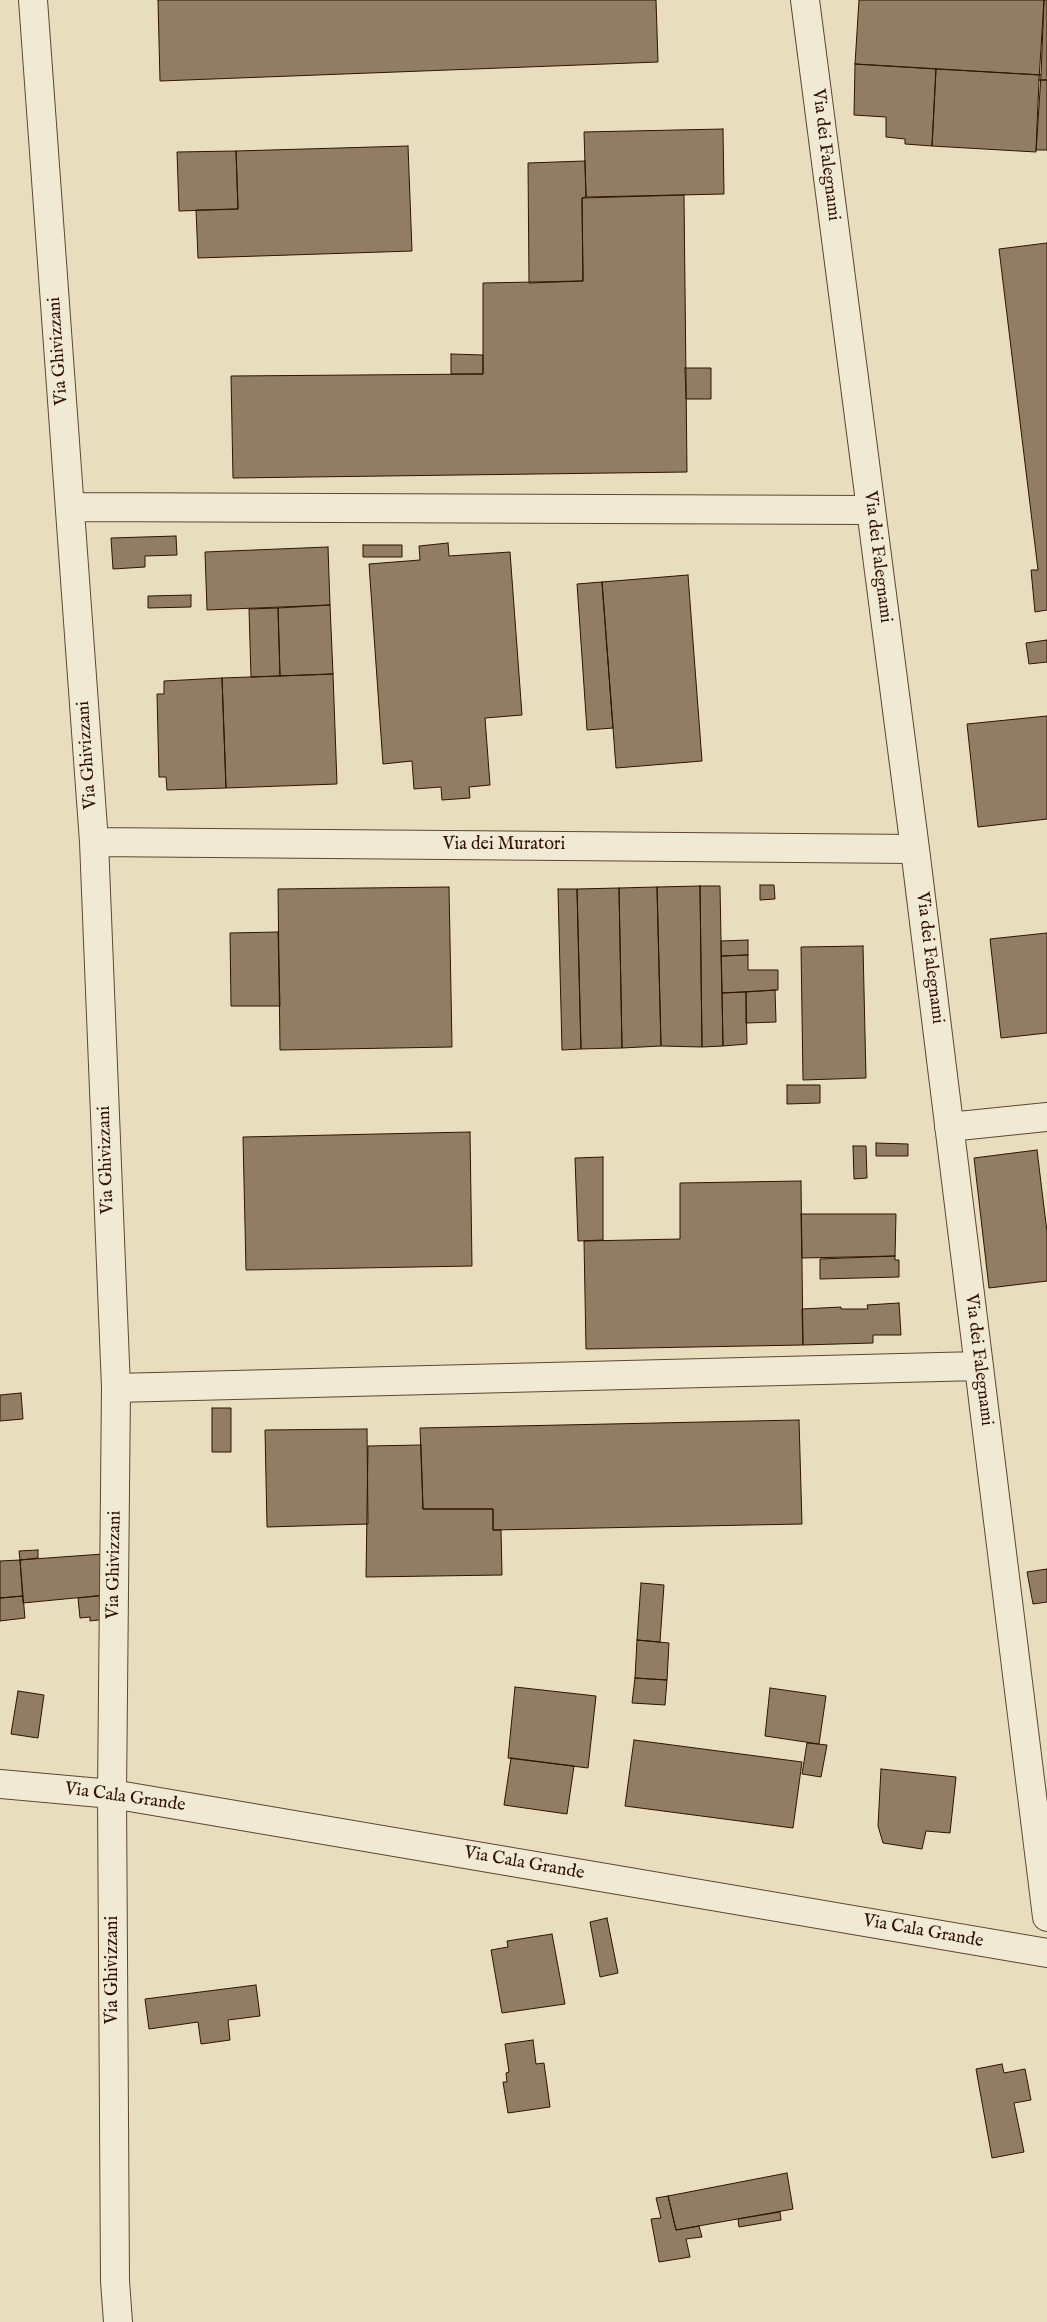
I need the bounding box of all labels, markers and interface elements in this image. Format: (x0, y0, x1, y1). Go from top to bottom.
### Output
street label: Via dei Falegnami (806, 88, 844, 222)
street label: Via Ghivizzani (44, 296, 74, 406)
street label: Via dei Falegnami (858, 490, 896, 624)
street label: Via Ghivizzani (73, 700, 103, 810)
street label: Via dei Muratori (443, 834, 565, 856)
street label: Via dei Falegnami (910, 891, 948, 1025)
street label: Via Ghivizzani (94, 1105, 120, 1215)
street label: Via dei Falegnami (959, 1293, 997, 1427)
street label: Via Ghivizzani (103, 1511, 127, 1619)
street label: Via Cala Grande (63, 1779, 187, 1817)
street label: Via Cala Grande (462, 1843, 586, 1885)
street label: Via Cala Grande (861, 1911, 985, 1953)
street label: Via Ghivizzani (102, 1916, 124, 2024)

